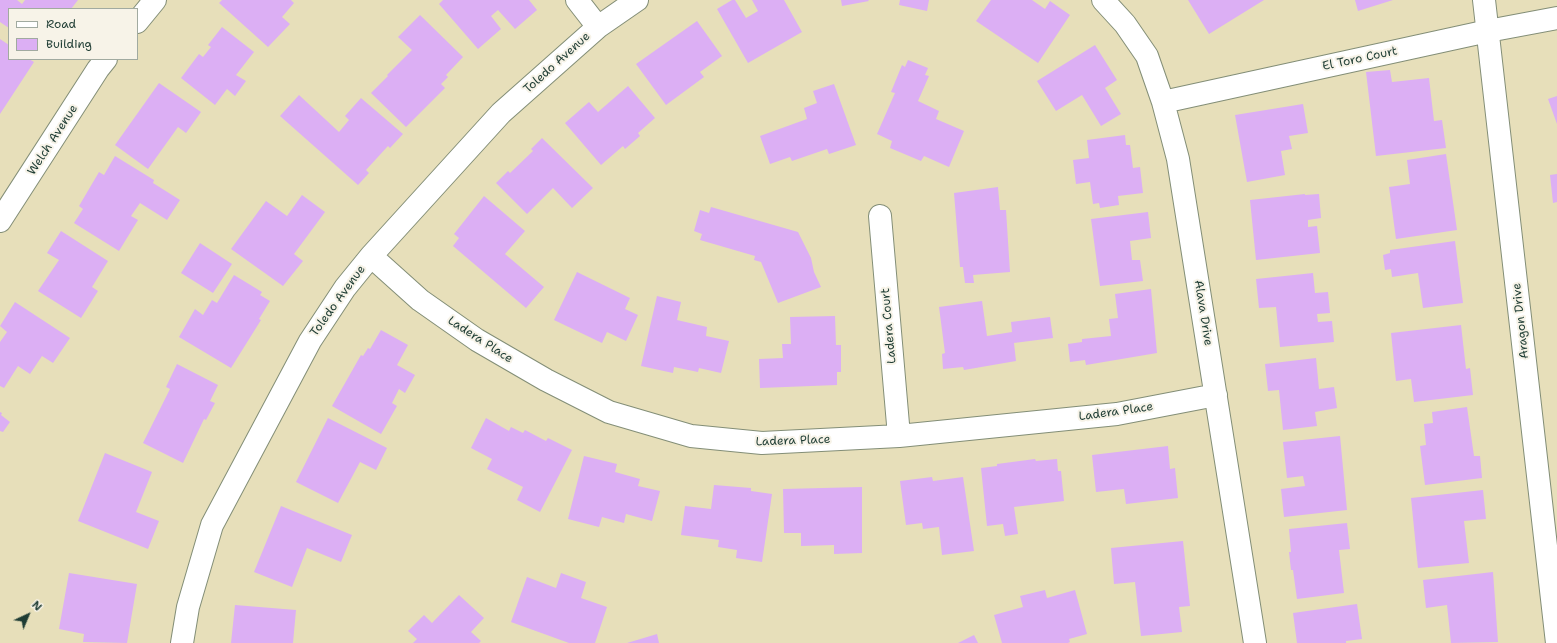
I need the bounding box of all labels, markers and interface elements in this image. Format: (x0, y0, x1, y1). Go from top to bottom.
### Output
legend (8, 8, 138, 60)
text: Road (46, 16, 76, 32)
street label: Toledo Avenue (521, 29, 593, 97)
text: Building (46, 36, 92, 52)
street label: El Toro Court (1321, 44, 1399, 74)
street label: Welch Avenue (25, 102, 81, 178)
street label: Toledo Avenue (307, 263, 369, 339)
street label: Alava Drive (1191, 279, 1215, 347)
street label: Aragon Drive (1510, 282, 1532, 360)
street label: Ladera Court (879, 288, 899, 364)
street label: Ladera Place (445, 314, 515, 366)
street label: Ladera Place (1078, 400, 1154, 424)
street label: Ladera Place (755, 432, 831, 450)
north arrow (8, 595, 48, 635)
text: N (28, 598, 45, 614)

